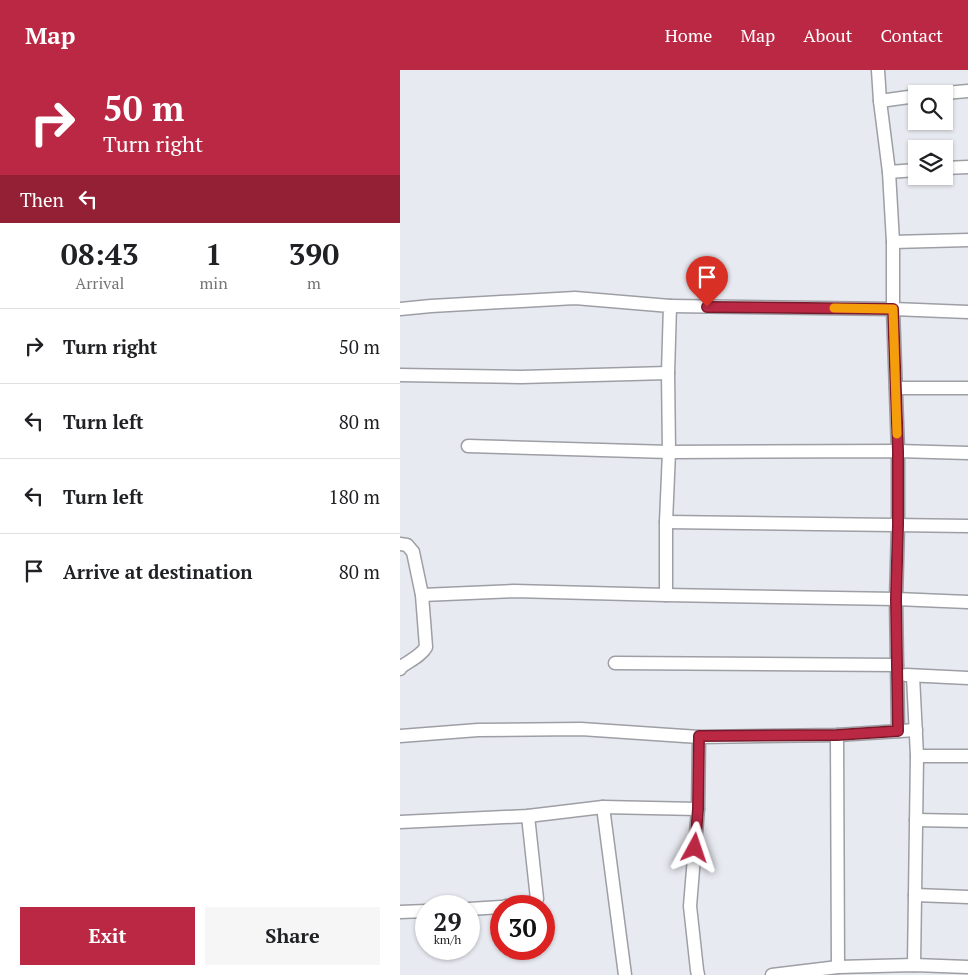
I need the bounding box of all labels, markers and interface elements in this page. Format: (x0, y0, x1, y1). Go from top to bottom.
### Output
text: Map (25, 19, 75, 51)
text: Home (665, 23, 712, 47)
text: Map (740, 23, 775, 47)
text: About (803, 23, 852, 47)
text: Contact (880, 23, 943, 47)
text: 50 m (103, 85, 184, 131)
map controls (908, 85, 953, 185)
button: search (908, 85, 953, 130)
icon: right (20, 90, 85, 155)
text: Turn right (103, 129, 203, 158)
button: layers (908, 140, 953, 185)
icon: left (74, 185, 102, 213)
text: Then (20, 187, 64, 212)
text: 08:43 (61, 234, 139, 274)
text: 1 (205, 234, 222, 274)
text: 390 (288, 234, 339, 274)
pin (686, 256, 728, 307)
icon: arrive (693, 263, 721, 291)
text: Arrival (75, 272, 124, 294)
text: min (200, 272, 228, 294)
text: m (307, 272, 321, 294)
icon: right (20, 332, 48, 360)
text: Turn right (63, 334, 157, 359)
text: 50 m (339, 334, 380, 359)
icon: left (20, 407, 48, 435)
text: Turn left (63, 409, 144, 434)
text: 80 m (339, 409, 380, 434)
icon: left (20, 482, 48, 510)
text: Turn left (63, 484, 144, 509)
text: 180 m (329, 484, 380, 509)
icon: arrive (20, 557, 48, 585)
text: Arrive at destination (63, 559, 252, 584)
text: 80 m (339, 559, 380, 584)
position arrow (668, 821, 720, 873)
speed limit sign: 30 (490, 895, 555, 960)
text: 29 (433, 905, 462, 938)
button: Exit (20, 907, 195, 965)
button: Share (205, 907, 380, 965)
text: km/h (434, 932, 461, 947)

